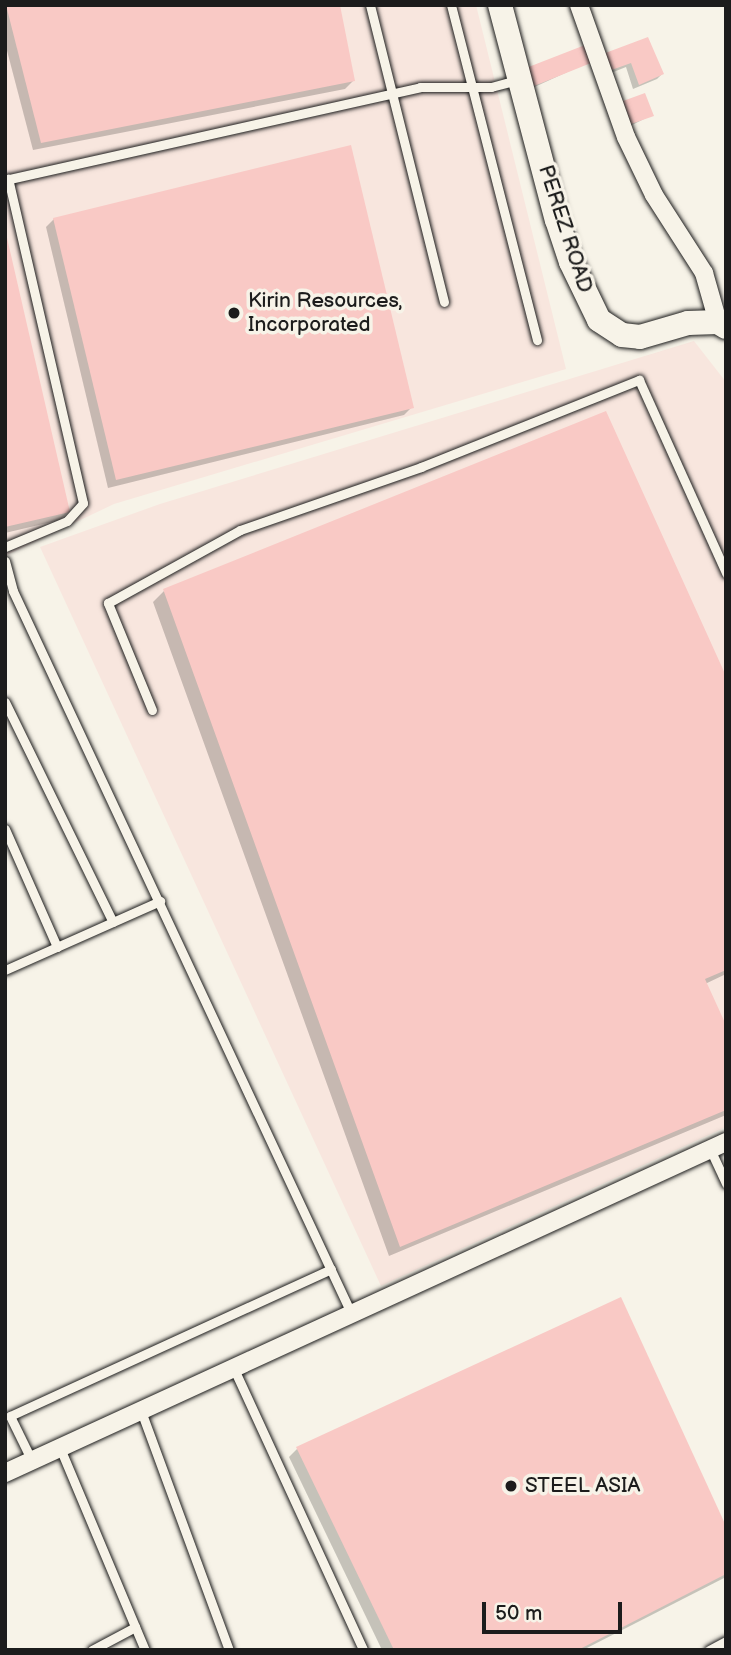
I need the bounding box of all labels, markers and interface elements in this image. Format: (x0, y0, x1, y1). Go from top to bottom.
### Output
street label: PEREZ ROAD (532, 162, 598, 296)
place label: Kirin Resources, Incorporated (248, 288, 402, 338)
marker: Kirin Resources, Incorporated (226, 305, 242, 321)
place label: STEEL ASIA (525, 1473, 640, 1499)
marker: STEEL ASIA (503, 1478, 519, 1494)
scale bar (486, 1588, 626, 1632)
text: 50 m (495, 1601, 542, 1626)

